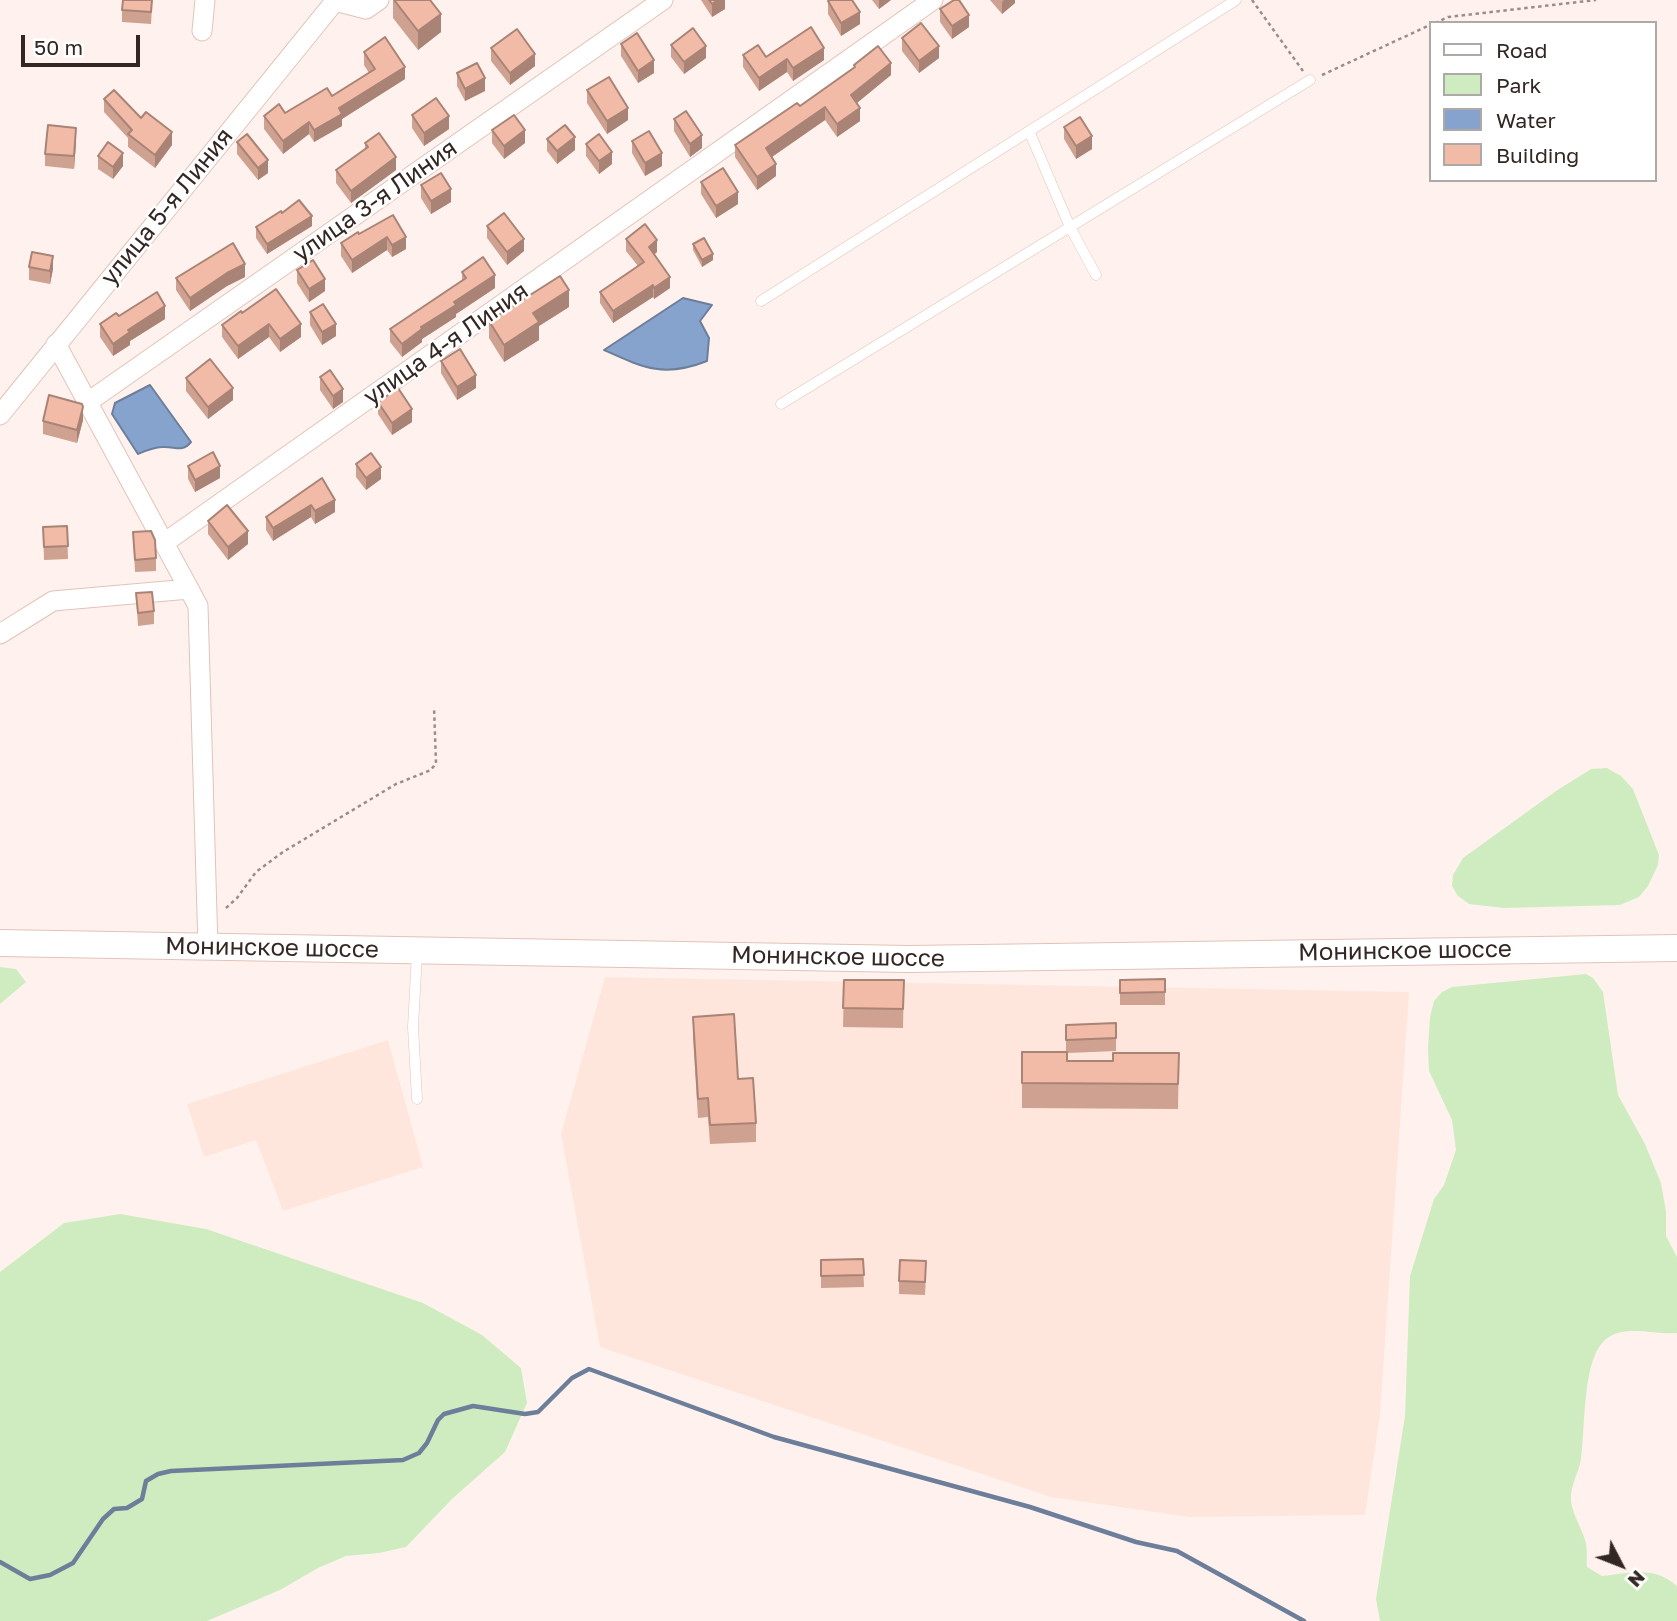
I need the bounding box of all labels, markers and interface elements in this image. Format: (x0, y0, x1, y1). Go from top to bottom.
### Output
scale bar (24, 21, 144, 65)
legend (1428, 21, 1656, 182)
text: 50 m (34, 34, 83, 60)
text: Road (1496, 37, 1547, 63)
text: Park (1496, 72, 1541, 98)
text: Water (1496, 107, 1556, 133)
street label: улица 5-я Линия (95, 123, 239, 291)
street label: улица 3-я Линия (287, 134, 463, 268)
text: Building (1496, 142, 1579, 168)
street label: улица 4-я Линия (358, 276, 534, 412)
street label: Монинское шоссе (165, 932, 379, 964)
street label: Монинское шоссе (1298, 935, 1512, 967)
street label: Монинское шоссе (731, 941, 945, 973)
north arrow (1586, 1530, 1656, 1600)
text: N (1624, 1566, 1650, 1592)

